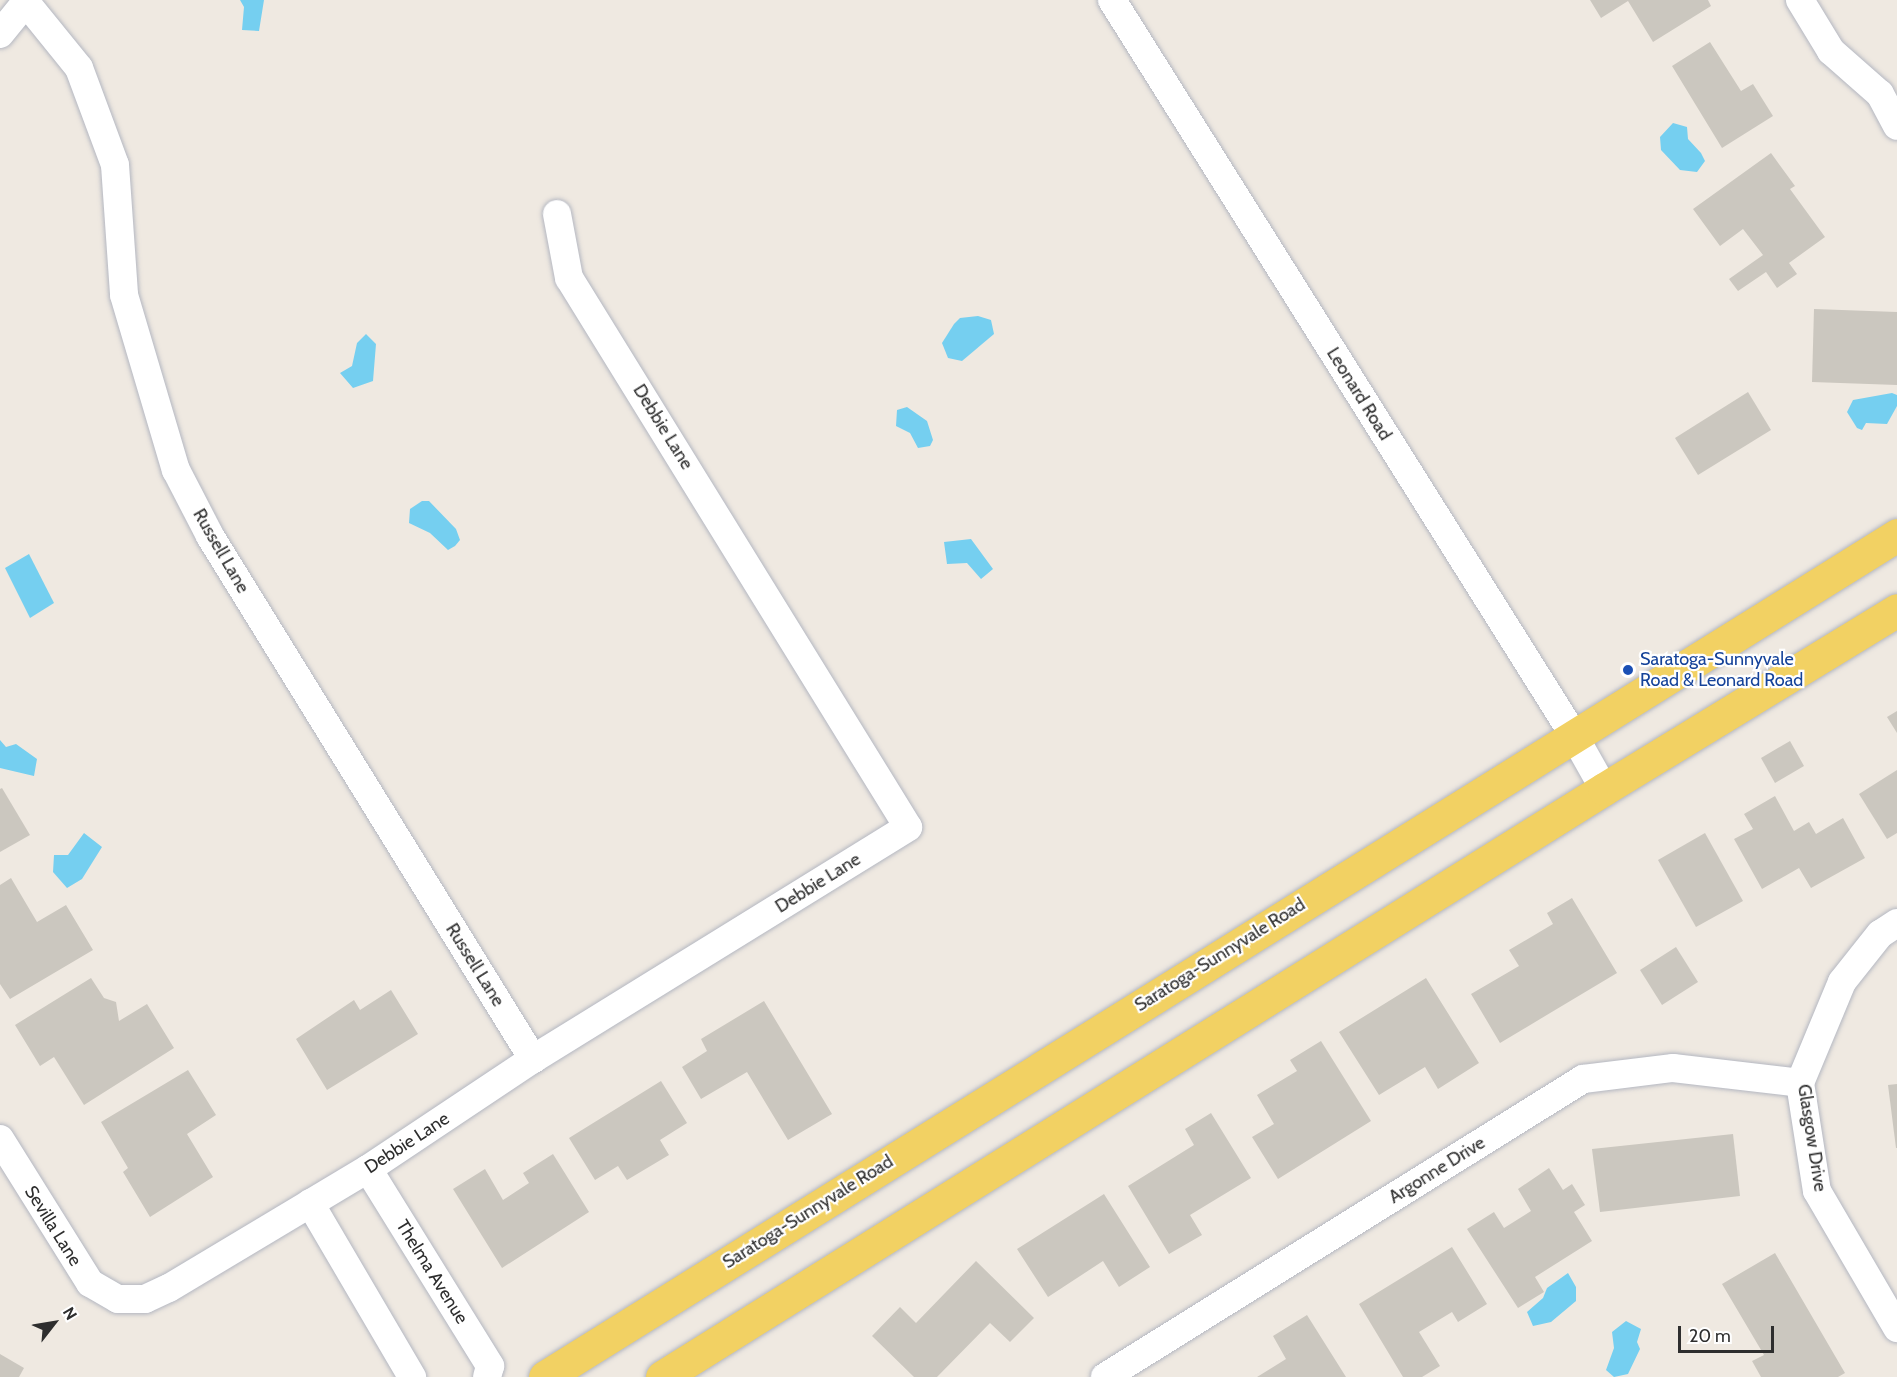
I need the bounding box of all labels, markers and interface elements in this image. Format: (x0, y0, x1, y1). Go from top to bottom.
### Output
street label: Leonard Road (1322, 344, 1396, 444)
street label: Debbie Lane (628, 380, 698, 474)
street label: Russell Lane (188, 505, 254, 597)
place label: Saratoga-Sunnyvale Road & Leonard Road (1640, 649, 1803, 692)
marker: Saratoga-Sunnyvale Road & Leonard Road (1621, 663, 1635, 677)
street label: Debbie Lane (771, 848, 865, 918)
street label: Saratoga-Sunnyvale Road (1131, 894, 1309, 1016)
street label: Russell Lane (441, 920, 509, 1010)
street label: Glasgow Drive (1793, 1083, 1831, 1193)
street label: Debbie Lane (361, 1108, 453, 1178)
street label: Argonne Drive (1385, 1132, 1489, 1208)
street label: Saratoga-Sunnyvale Road (719, 1151, 897, 1273)
street label: Sevilla Lane (20, 1182, 86, 1270)
street label: Thelma Avenue (392, 1216, 472, 1328)
north arrow (24, 1293, 84, 1353)
text: N (59, 1304, 81, 1323)
scale bar (1681, 1314, 1777, 1352)
text: 20 m (1689, 1325, 1731, 1347)

